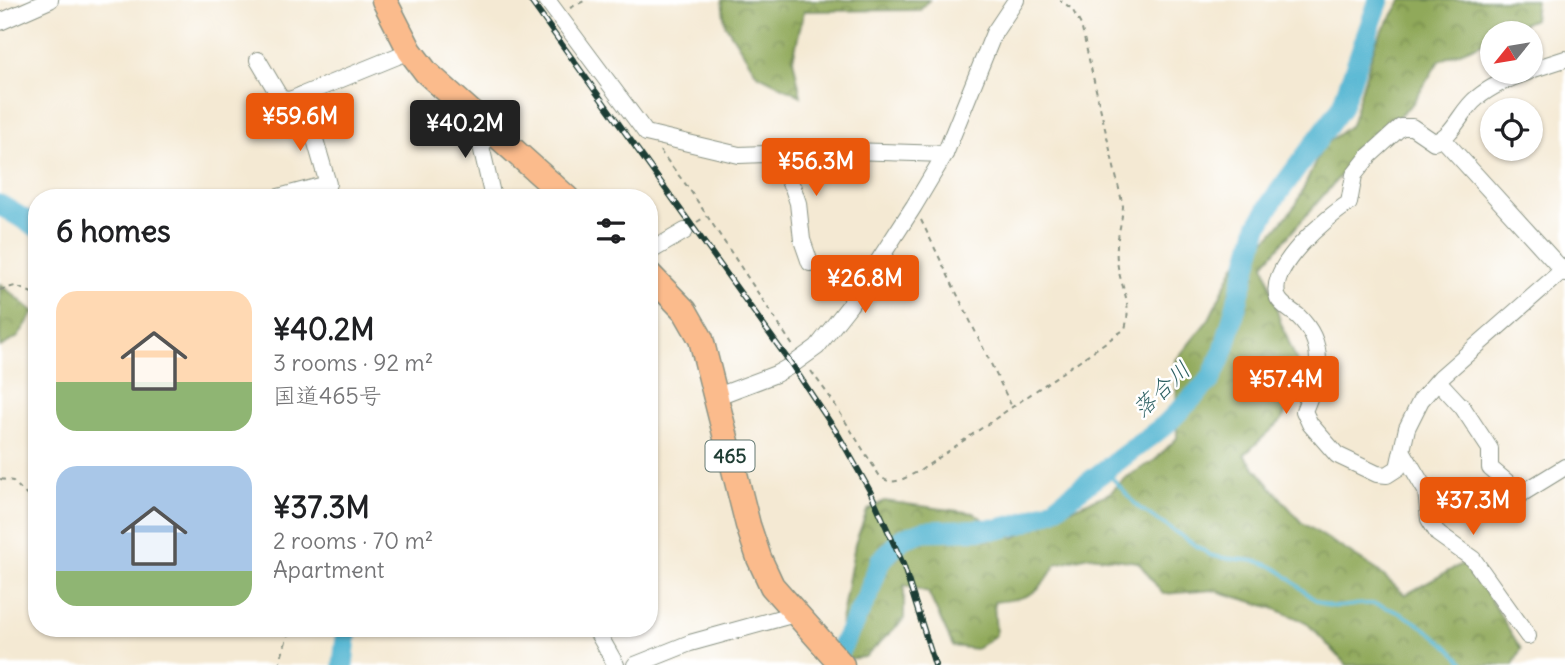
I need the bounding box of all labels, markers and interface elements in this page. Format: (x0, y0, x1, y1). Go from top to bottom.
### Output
north arrow (1480, 21, 1544, 84)
map controls (1480, 21, 1543, 161)
pin: ¥59.6M (243, 94, 357, 153)
button: locate (1480, 98, 1543, 161)
pin: ¥40.2M (408, 100, 522, 160)
text: ¥59.6M (262, 101, 338, 130)
text: ¥40.2M (426, 108, 504, 137)
pin: ¥56.3M (759, 138, 873, 198)
text: ¥56.3M (778, 146, 854, 175)
text: 6 homes (56, 212, 171, 250)
icon: filters (592, 212, 630, 250)
pin: ¥26.8M (808, 256, 922, 315)
text: ¥26.8M (827, 263, 903, 292)
text: ¥40.2M (273, 310, 375, 348)
icon: home (112, 319, 196, 403)
text: 3 rooms · 92 m² (273, 348, 433, 377)
water label: 落合川 (1126, 355, 1196, 423)
pin: ¥57.4M (1229, 356, 1343, 416)
text: ¥57.4M (1249, 364, 1323, 393)
text: 国道465号 (273, 381, 382, 410)
road number: 465 (706, 440, 754, 471)
pin: ¥37.3M (1416, 477, 1530, 537)
text: ¥37.3M (1436, 485, 1510, 514)
text: ¥37.3M (273, 488, 370, 526)
icon: home (112, 494, 196, 578)
text: 2 rooms · 70 m² (273, 526, 433, 555)
text: Apartment (273, 555, 385, 584)

